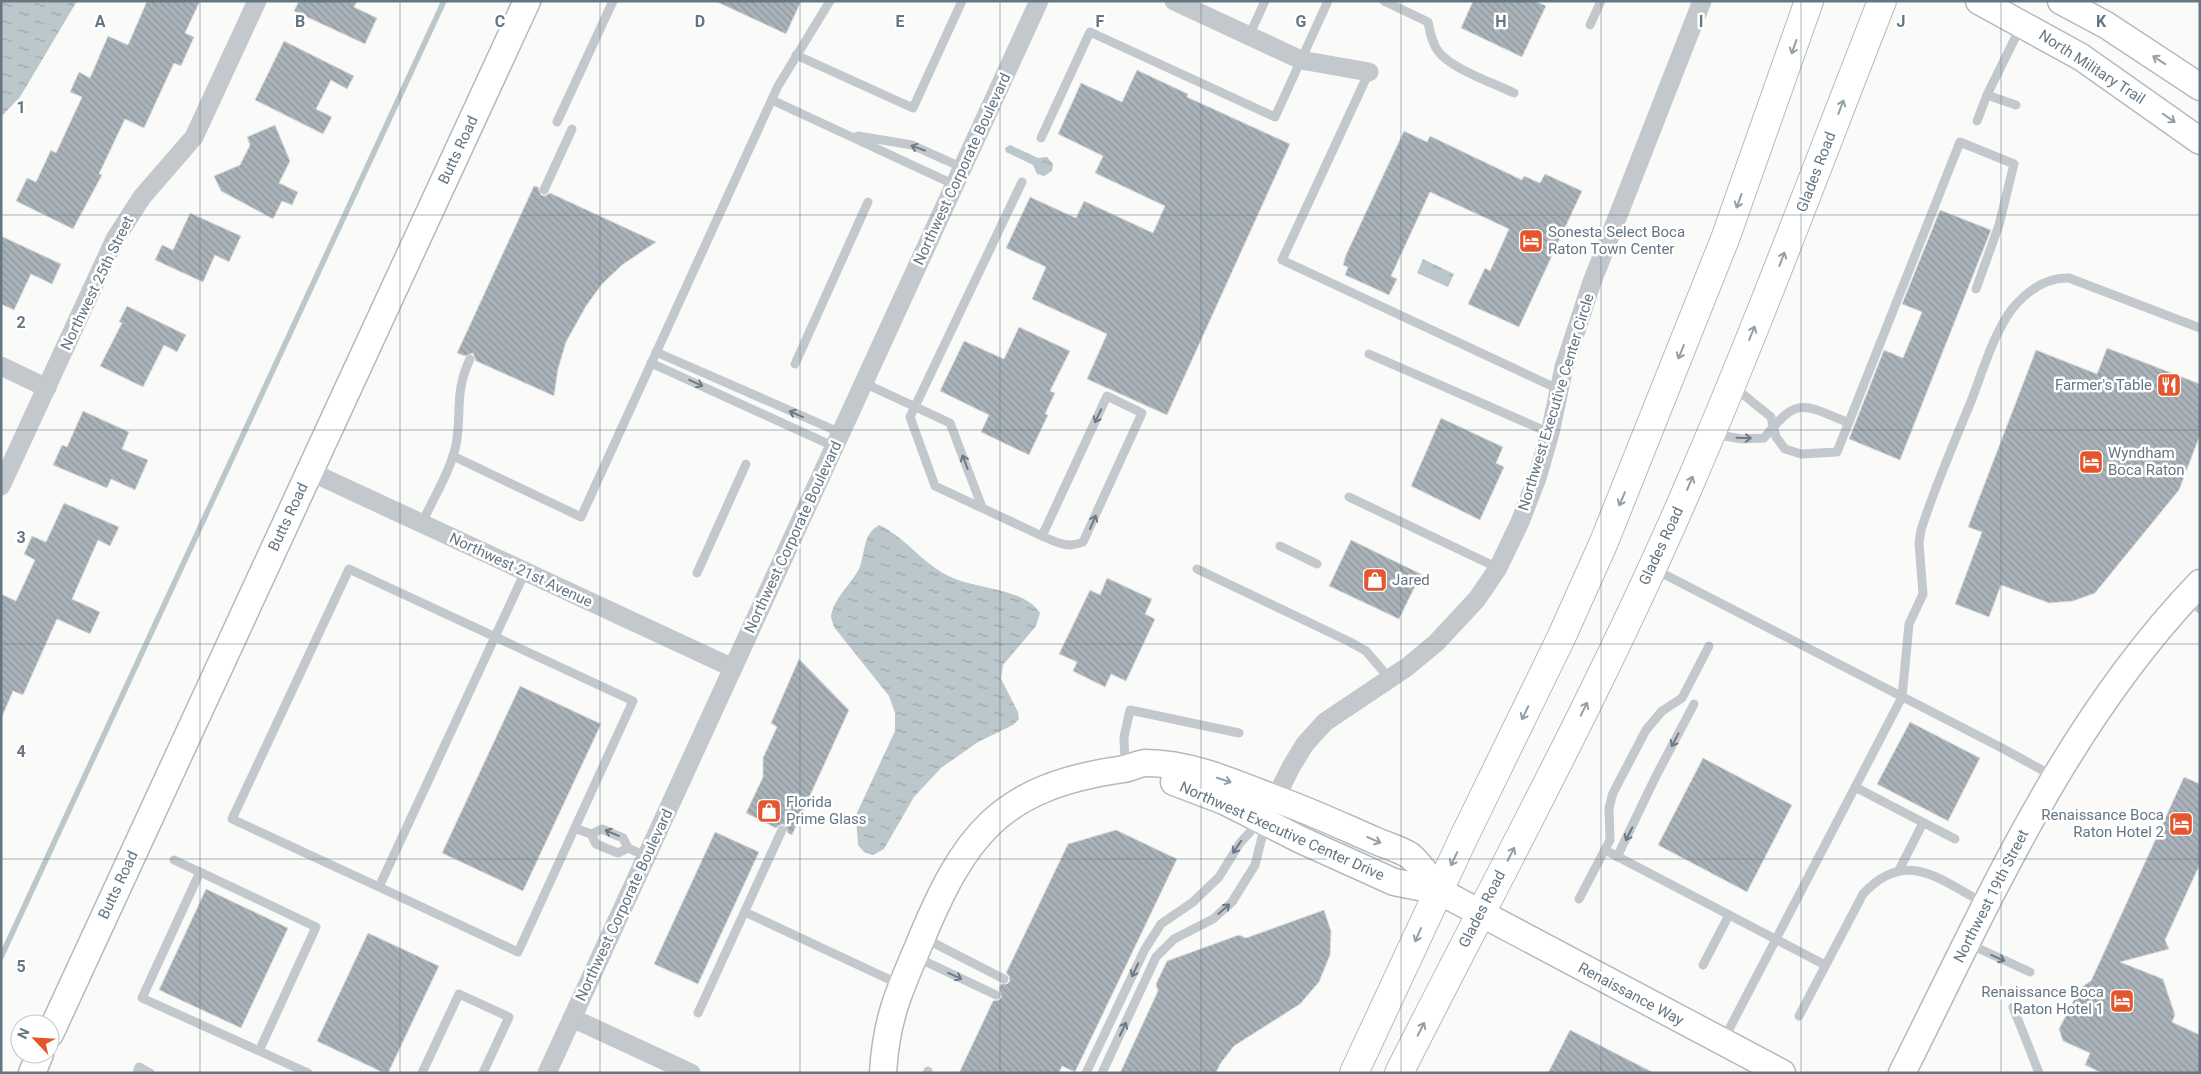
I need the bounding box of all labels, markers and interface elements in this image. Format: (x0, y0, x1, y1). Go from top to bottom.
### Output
text: A (95, 12, 106, 31)
text: B (295, 12, 305, 31)
text: C (495, 12, 505, 31)
text: D (695, 12, 705, 31)
text: E (896, 12, 905, 31)
text: F (1096, 12, 1105, 31)
text: G (1296, 12, 1307, 31)
text: H (1495, 12, 1507, 31)
text: I (1699, 12, 1703, 31)
text: J (1897, 12, 1905, 31)
text: K (2096, 12, 2107, 31)
street label: North Military Trail (2035, 26, 2149, 108)
one-way arrow (1788, 39, 1798, 55)
one-way arrow (2152, 55, 2166, 65)
street label: Northwest Corporate Boulevard (910, 70, 1014, 268)
text: 1 (16, 98, 26, 117)
one-way arrow (1837, 100, 1846, 115)
street label: Butts Road (434, 113, 482, 187)
one-way arrow (2162, 113, 2176, 123)
street label: Glades Road (1792, 129, 1840, 215)
one-way arrow (911, 143, 926, 152)
one-way arrow (1734, 192, 1743, 208)
street label: Northwest 25th Street (57, 213, 137, 353)
place label: Sonesta Select Boca Raton Town Center (1548, 223, 1685, 258)
hotel icon: Sonesta Select Boca Raton Town Center (1518, 228, 1544, 254)
one-way arrow (1778, 251, 1787, 267)
street label: Northwest Executive Center Circle (1514, 291, 1598, 513)
text: 2 (16, 313, 26, 332)
one-way arrow (1748, 326, 1758, 341)
one-way arrow (1675, 344, 1685, 359)
restaurant icon: Farmer's Table (2156, 372, 2182, 398)
place label: Farmer's Table (2055, 376, 2152, 394)
one-way arrow (688, 379, 703, 388)
one-way arrow (789, 408, 804, 418)
one-way arrow (1092, 408, 1102, 423)
one-way arrow (1736, 433, 1752, 443)
street label: Northwest Corporate Boulevard (741, 438, 845, 636)
place label: Wyndham Boca Raton (2108, 444, 2185, 479)
hotel icon: Wyndham Boca Raton (2078, 449, 2104, 475)
one-way arrow (960, 455, 969, 470)
one-way arrow (1686, 476, 1695, 491)
street label: Butts Road (264, 480, 312, 554)
one-way arrow (1616, 491, 1626, 506)
street label: Glades Road (1635, 504, 1687, 588)
one-way arrow (1088, 515, 1098, 530)
text: 3 (16, 528, 26, 547)
street label: Northwest 21st Avenue (447, 529, 595, 611)
shop icon: Jared (1362, 567, 1388, 593)
place label: Jared (1392, 571, 1430, 589)
one-way arrow (1579, 702, 1589, 717)
one-way arrow (1520, 706, 1530, 721)
one-way arrow (1670, 732, 1679, 747)
text: 4 (16, 742, 26, 761)
one-way arrow (1215, 776, 1231, 785)
street label: Northwest Executive Center Drive (1177, 778, 1387, 884)
place label: Florida Prime Glass (786, 793, 867, 828)
shop icon: Florida Prime Glass (756, 798, 782, 824)
street label: Northwest Corporate Boulevard (572, 806, 676, 1004)
place label: Renaissance Boca Raton Hotel 2 (2041, 806, 2164, 841)
hotel icon: Renaissance Boca Raton Hotel 2 (2168, 811, 2194, 837)
street label: Northwest 19th Street (1950, 826, 2032, 965)
one-way arrow (1624, 827, 1634, 842)
one-way arrow (605, 828, 620, 838)
one-way arrow (1366, 836, 1381, 846)
one-way arrow (1232, 840, 1242, 854)
one-way arrow (1506, 847, 1516, 862)
street label: Butts Road (94, 848, 142, 922)
one-way arrow (1448, 851, 1458, 866)
street label: Glades Road (1455, 867, 1509, 951)
one-way arrow (1217, 903, 1230, 915)
one-way arrow (1413, 927, 1423, 942)
one-way arrow (1990, 953, 2005, 963)
text: 5 (16, 957, 26, 976)
street label: Renaissance Way (1575, 959, 1687, 1029)
one-way arrow (1130, 962, 1139, 977)
one-way arrow (947, 971, 962, 981)
place label: Renaissance Boca Raton Hotel 1 (1981, 983, 2104, 1018)
hotel icon: Renaissance Boca Raton Hotel 1 (2109, 988, 2135, 1014)
north arrow (10, 1014, 60, 1064)
one-way arrow (1118, 1021, 1128, 1036)
one-way arrow (1417, 1022, 1426, 1037)
text: N (14, 1026, 33, 1041)

